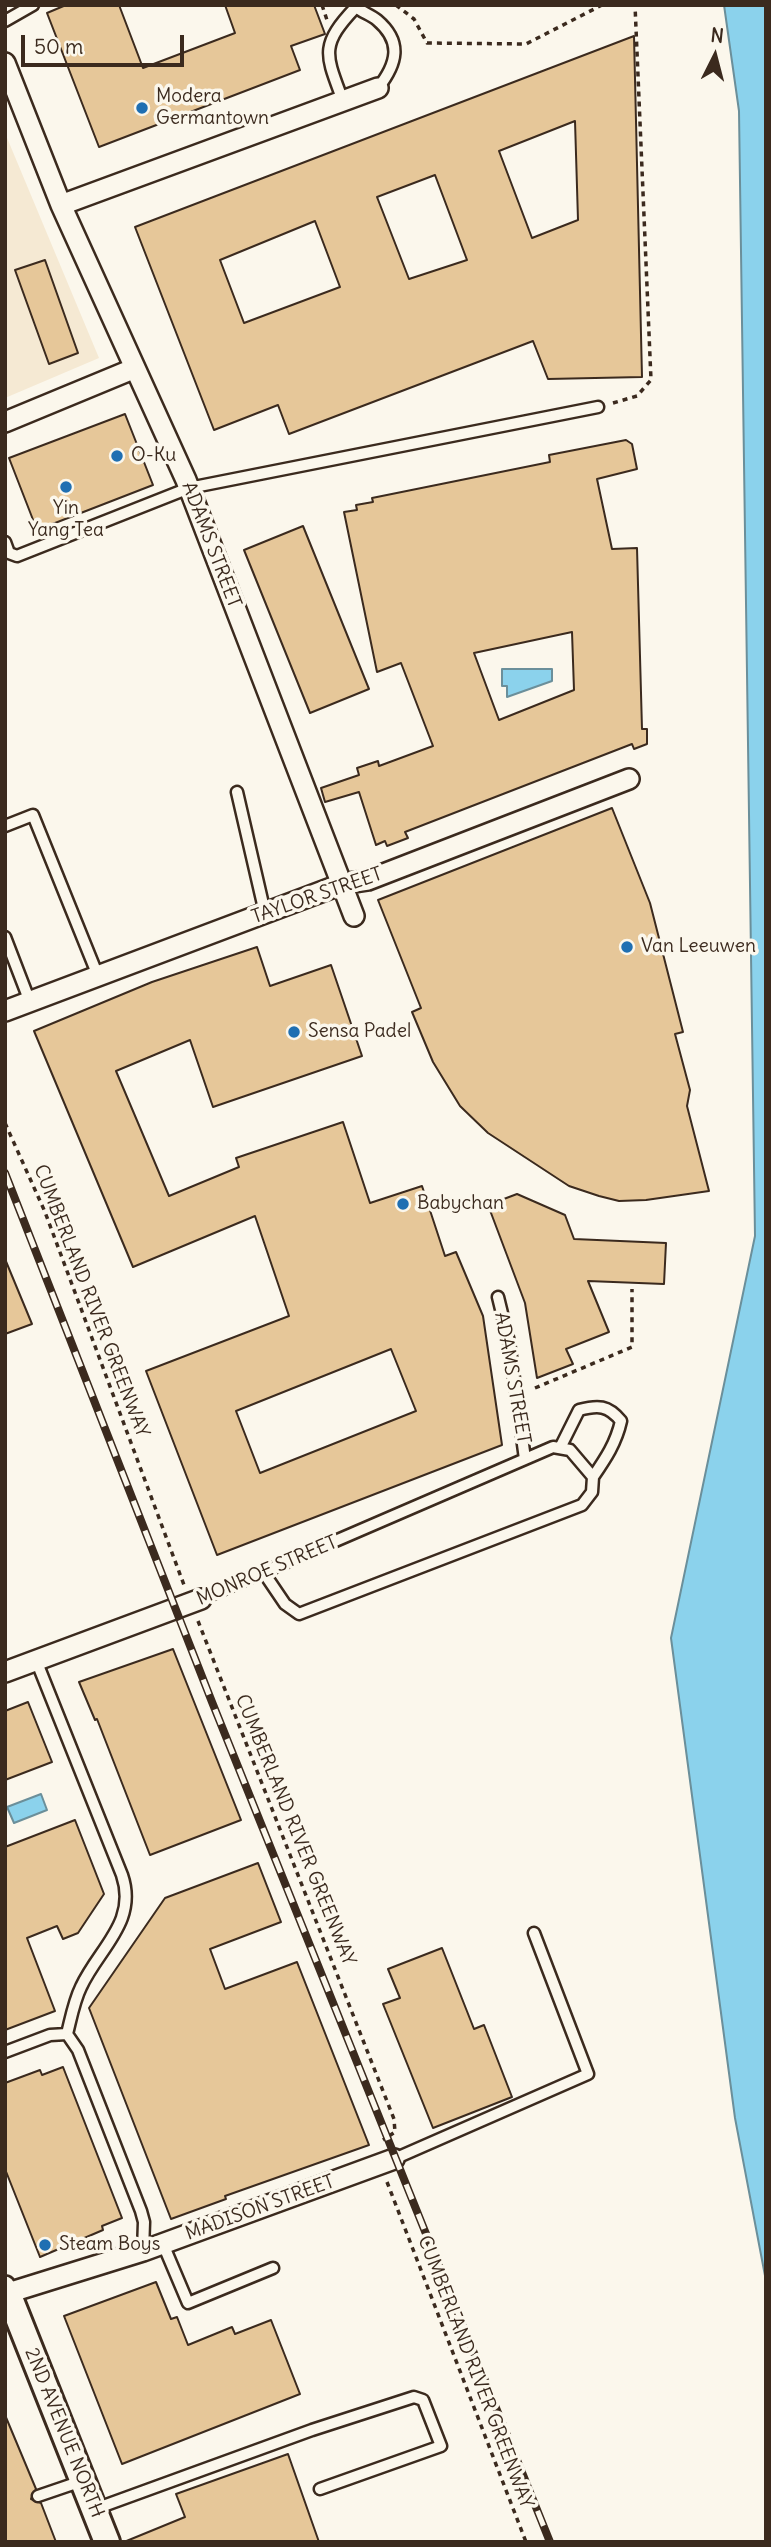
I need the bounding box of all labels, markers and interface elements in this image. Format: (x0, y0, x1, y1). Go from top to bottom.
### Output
scale bar (24, 21, 187, 65)
north arrow (680, 21, 750, 91)
text: N (709, 22, 725, 48)
text: 50 m (34, 33, 83, 60)
place label: Modera Germantown (156, 86, 269, 130)
marker: Modera Germantown (134, 100, 150, 116)
place label: O-Ku (131, 445, 176, 467)
marker: O-Ku (109, 448, 125, 464)
marker: Yin Yang Tea (58, 479, 74, 495)
street label: ADAMS STREET (177, 479, 245, 611)
place label: Yin Yang Tea (28, 498, 104, 542)
street label: TAYLOR STREET (249, 863, 385, 929)
place label: Van Leeuwen (641, 936, 756, 958)
marker: Van Leeuwen (619, 939, 635, 955)
place label: Sensa Padel (308, 1021, 411, 1043)
marker: Sensa Padel (286, 1024, 302, 1040)
street label: CUMBERLAND RIVER GREENWAY (28, 1161, 154, 1441)
place label: Babychan (417, 1193, 504, 1215)
marker: Babychan (395, 1196, 411, 1212)
street label: ADAMS STREET (489, 1310, 535, 1446)
street label: MONROE STREET (193, 1531, 341, 1611)
street label: CUMBERLAND RIVER GREENWAY (230, 1691, 360, 1969)
street label: MADISON STREET (182, 2170, 338, 2246)
street label: CUMBERLAND RIVER GREENWAY (412, 2232, 538, 2512)
place label: Steam Boys (59, 2234, 160, 2256)
marker: Steam Boys (37, 2237, 53, 2253)
street label: 2ND AVENUE NORTH (20, 2345, 108, 2521)

